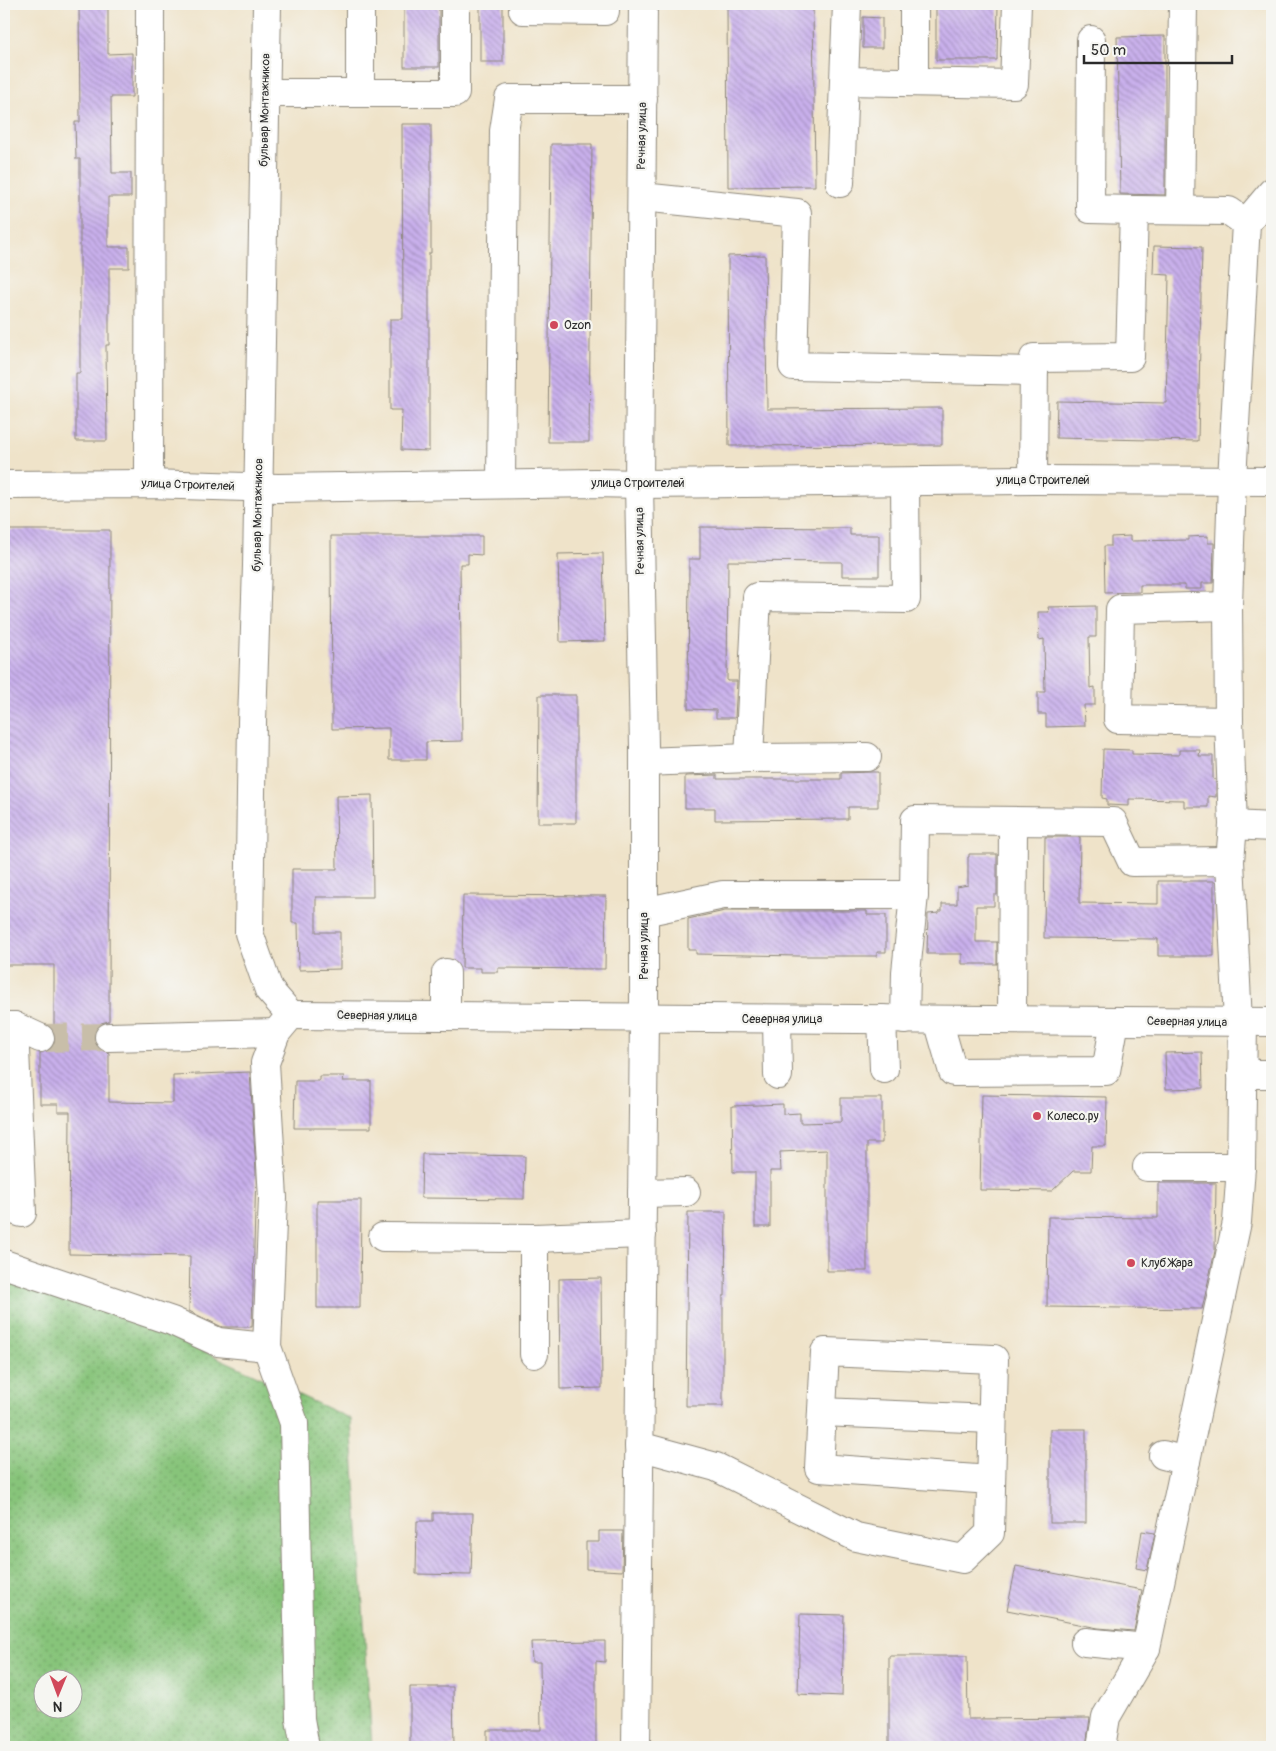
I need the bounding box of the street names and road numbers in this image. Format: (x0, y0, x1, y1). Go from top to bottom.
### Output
street label: бульвар Монтажников (257, 53, 273, 167)
street label: Речная улица (634, 102, 650, 170)
street label: бульвар Монтажников (250, 458, 266, 572)
street label: улица Строителей (995, 473, 1090, 488)
street label: улица Строителей (140, 476, 235, 494)
street label: улица Строителей (590, 476, 685, 491)
street label: Речная улица (632, 507, 648, 575)
street label: Речная улица (637, 912, 652, 980)
street label: Северная улица (337, 1008, 418, 1024)
street label: Северная улица (742, 1012, 823, 1027)
street label: Северная улица (1147, 1014, 1228, 1030)

